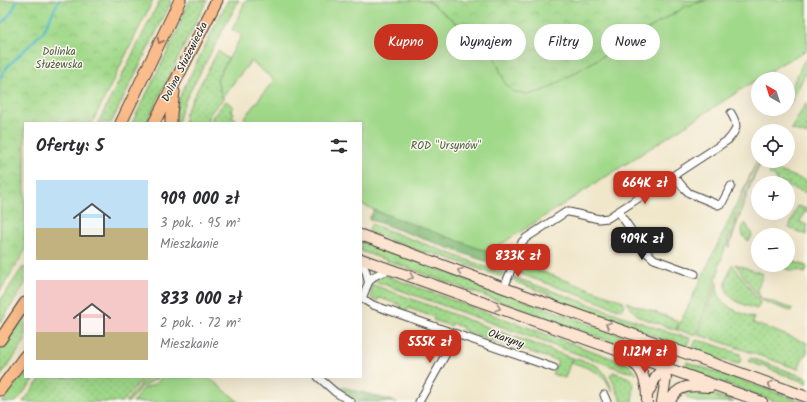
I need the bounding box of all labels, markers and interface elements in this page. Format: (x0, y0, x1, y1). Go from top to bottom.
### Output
street label: Dolina Służewiecka (157, 19, 213, 105)
chip: Kupno (374, 24, 438, 60)
chip: Wynajem (446, 24, 526, 60)
chip: Filtry (534, 24, 593, 60)
chip: Nowe (601, 24, 660, 60)
one-way arrow (157, 37, 165, 44)
park label: Dolinka Służewska (35, 43, 83, 74)
north arrow (751, 72, 795, 116)
map controls (751, 72, 795, 272)
button: locate (751, 124, 795, 168)
text: Oferty: 5 (36, 133, 104, 160)
icon: filters (328, 135, 350, 157)
park label: ROD "Ursynów" (411, 137, 481, 155)
pin: 664K zł (608, 171, 682, 205)
text: 664K zł (622, 173, 668, 194)
button: + (751, 176, 795, 220)
text: 909 000 zł (160, 186, 240, 213)
icon: home (68, 196, 116, 244)
text: 3 pok. · 95 m² (160, 213, 240, 234)
pin: 909K zł (605, 227, 679, 261)
button: − (751, 228, 795, 272)
text: 909K zł (620, 229, 664, 250)
text: Mieszkanie (160, 234, 219, 255)
pin: 833K zł (481, 244, 555, 278)
text: 833K zł (495, 246, 541, 267)
one-way arrow (456, 268, 463, 276)
one-way arrow (407, 272, 414, 281)
text: 833 000 zł (160, 286, 243, 313)
icon: home (68, 296, 116, 344)
one-way arrow (495, 304, 502, 312)
text: 2 pok. · 72 m² (160, 313, 241, 334)
one-way arrow (605, 322, 612, 330)
street label: Okaryny (486, 324, 527, 354)
pin: 555K zł (393, 330, 467, 364)
text: 555K zł (408, 332, 452, 353)
text: Mieszkanie (160, 334, 219, 355)
pin: 1.12M zł (604, 340, 686, 374)
text: 1.12M zł (623, 342, 667, 363)
one-way arrow (767, 380, 774, 388)

